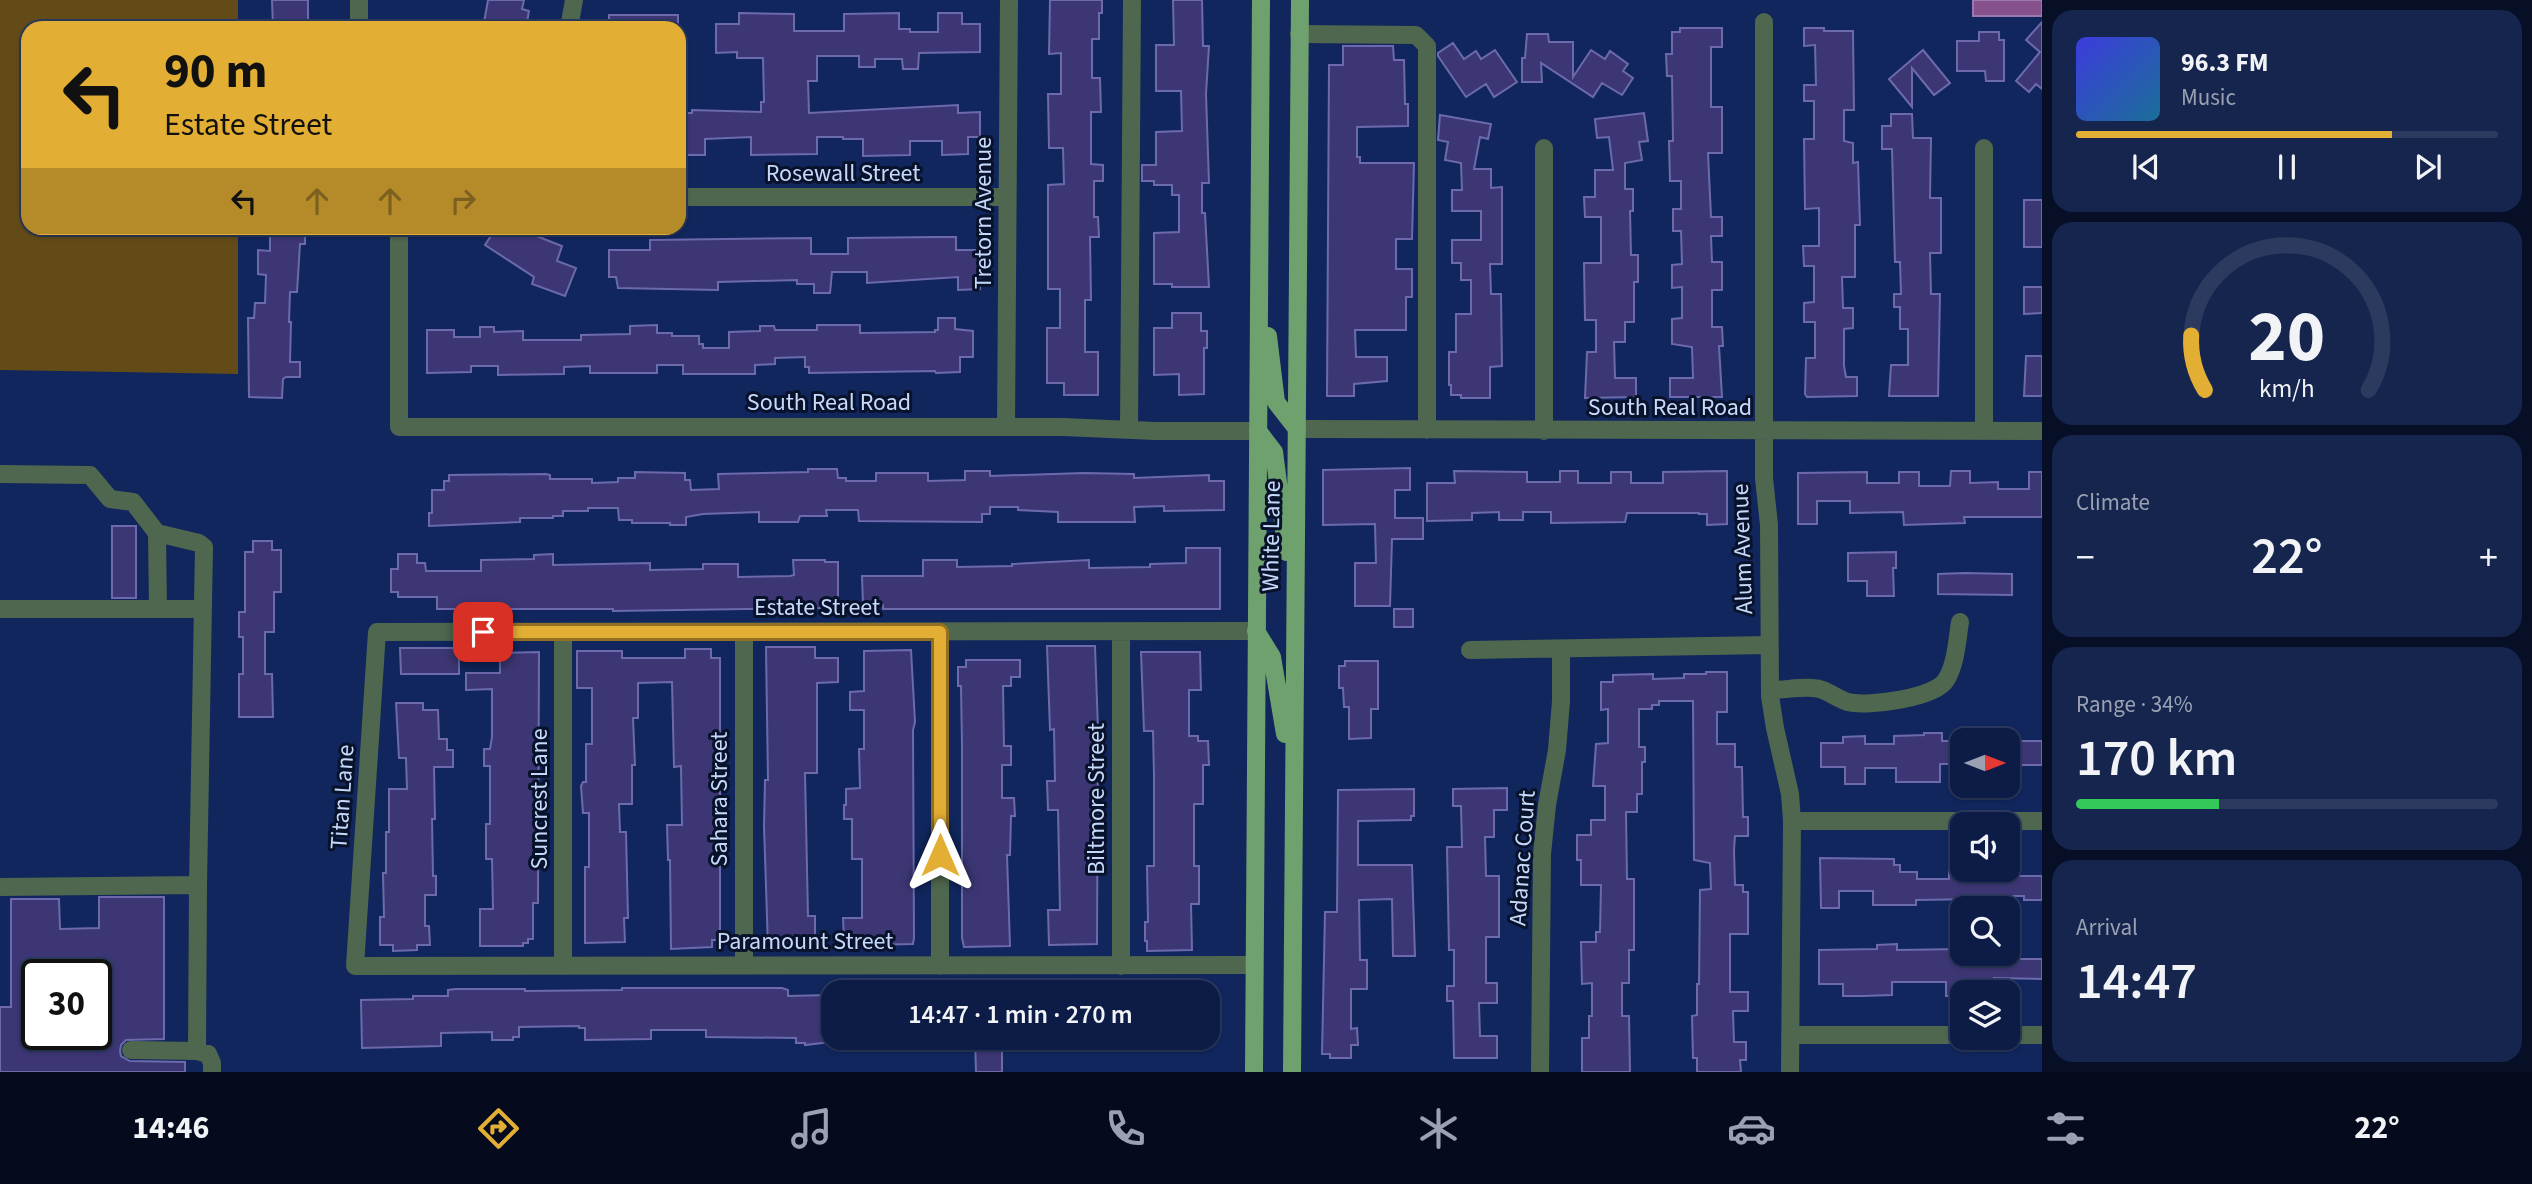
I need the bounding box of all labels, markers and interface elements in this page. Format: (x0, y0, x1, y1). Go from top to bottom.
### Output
text: 90 m (164, 37, 268, 107)
text: 96.3 FM (2181, 44, 2269, 81)
icon: left (49, 49, 140, 140)
text: Music (2181, 81, 2236, 114)
text: Estate Street (164, 102, 332, 148)
street label: Tretorn Avenue (966, 137, 1001, 289)
icon: previous (2127, 148, 2165, 186)
icon: pause (2268, 148, 2306, 186)
icon: next (2409, 148, 2447, 186)
street label: Rosewall Street (766, 156, 920, 191)
icon: left (225, 182, 263, 220)
icon: ahead (298, 182, 336, 220)
icon: ahead (371, 182, 409, 220)
icon: right (444, 182, 482, 220)
text: 20 (2249, 285, 2325, 389)
text: km/h (2259, 370, 2315, 406)
street label: South Real Road (747, 385, 911, 420)
street label: South Real Road (1588, 390, 1752, 425)
street label: White Lane (1253, 480, 1290, 592)
street label: Alum Avenue (1723, 483, 1762, 615)
text: Climate (2076, 486, 2150, 519)
text: 22° (2251, 520, 2323, 594)
text: − (2076, 531, 2095, 585)
text: + (2479, 531, 2498, 585)
street label: Estate Street (754, 590, 880, 625)
pin (453, 602, 513, 662)
icon: arrive (464, 613, 502, 651)
text: Range · 34% (2076, 688, 2193, 721)
text: 170 km (2076, 722, 2237, 796)
street label: Biltmore Street (1079, 723, 1114, 875)
street label: Suncrest Lane (522, 728, 557, 870)
north arrow (1950, 728, 2020, 798)
map controls (1950, 728, 2020, 1050)
street label: Sahara Street (702, 732, 737, 866)
street label: Titan Lane (321, 743, 364, 851)
street label: Adanac Court (1500, 789, 1545, 927)
button: sound (1950, 812, 2020, 882)
position arrow (903, 818, 977, 892)
button: search (1950, 896, 2020, 966)
text: Arrival (2076, 911, 2138, 944)
street label: Paramount Street (717, 924, 893, 959)
text: 14:47 (2076, 945, 2197, 1019)
speed limit sign: 30 (21, 959, 112, 1050)
button: layers (1950, 980, 2020, 1050)
text: 14:47 · 1 min · 270 m (908, 996, 1133, 1033)
icon: directions (474, 1104, 523, 1153)
icon: music (787, 1104, 836, 1153)
icon: phone (1101, 1104, 1150, 1153)
icon: climate (1414, 1104, 1463, 1153)
icon: car (1727, 1104, 1776, 1153)
icon: filters (2041, 1104, 2090, 1153)
text: 14:46 (132, 1105, 209, 1151)
text: 22° (2354, 1105, 2400, 1151)

